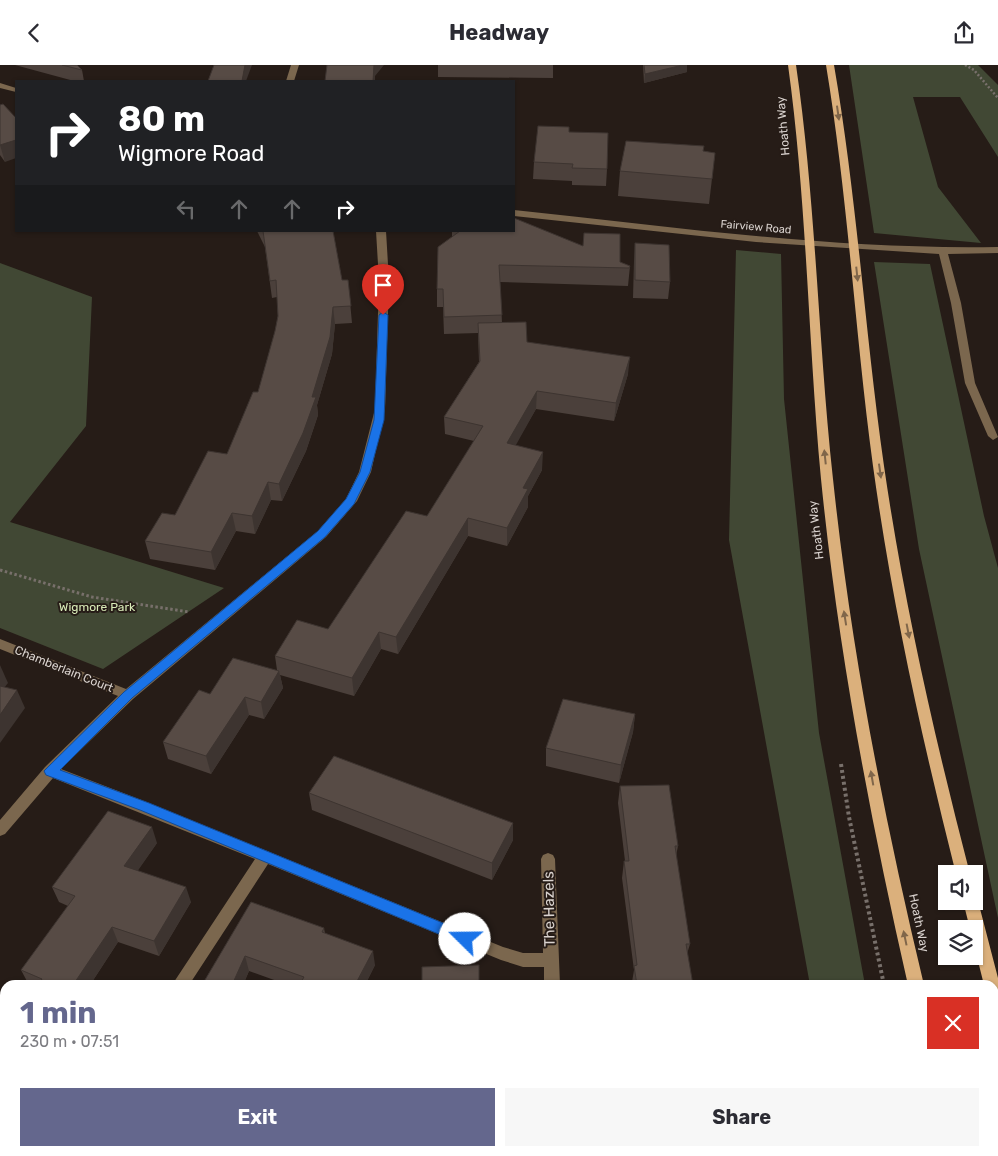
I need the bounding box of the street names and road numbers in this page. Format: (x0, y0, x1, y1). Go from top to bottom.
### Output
street label: Hoath Way (773, 96, 793, 156)
street label: Fairview Road (720, 217, 792, 237)
street label: Hoath Way (805, 499, 827, 560)
street label: Chamberlain Court (13, 643, 116, 695)
street label: The Hazels (539, 871, 559, 947)
street label: Hoath Way (906, 893, 932, 954)

